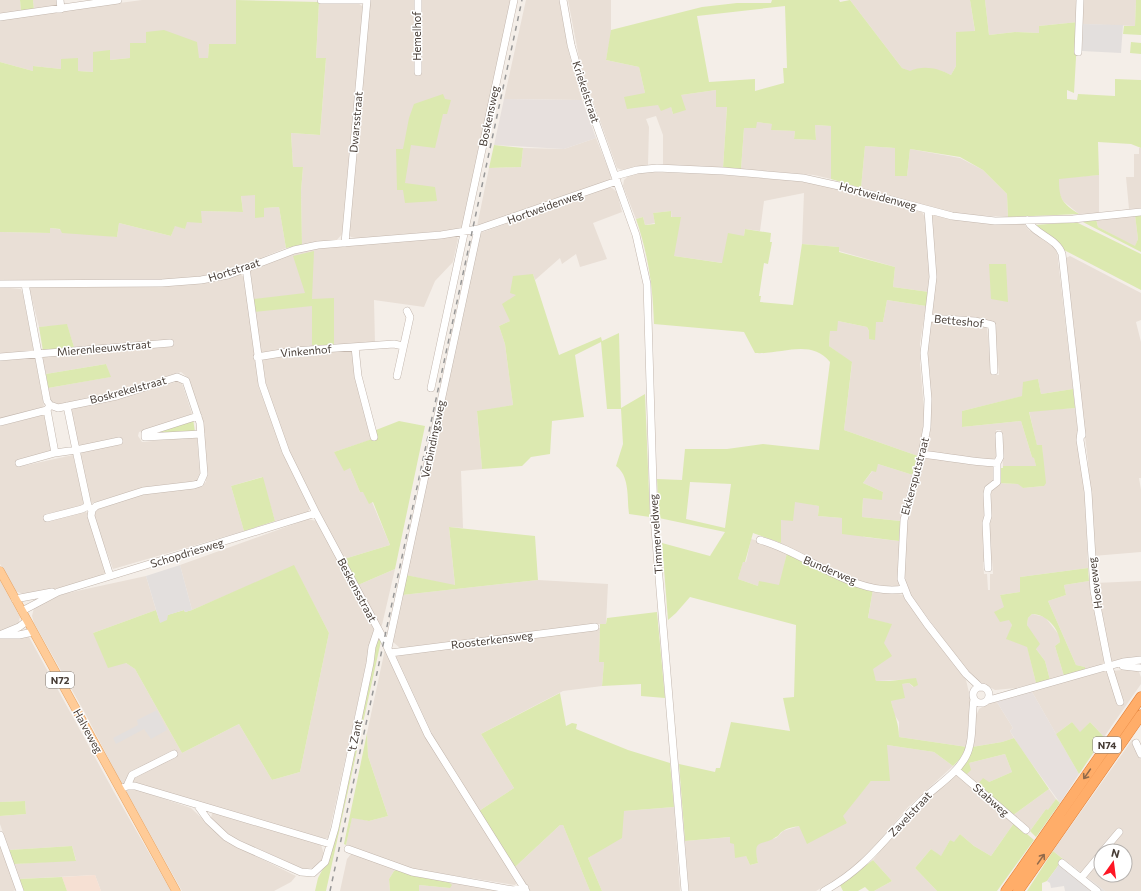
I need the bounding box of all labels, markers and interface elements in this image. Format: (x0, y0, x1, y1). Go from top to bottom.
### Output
street label: Hemelhof (410, 11, 423, 61)
street label: Kriekelstraat (570, 59, 603, 125)
street label: Boskensweg (476, 84, 501, 147)
street label: Dwarsstraat (346, 90, 365, 153)
street label: Hortweidenweg (838, 179, 918, 212)
street label: Hortweidenweg (505, 187, 585, 226)
street label: Hortstraat (206, 255, 262, 284)
street label: Betteshof (934, 311, 985, 330)
street label: Mierenleeuwstraat (56, 337, 152, 358)
street label: Vinkenhof (280, 342, 333, 359)
street label: Boskrekelstraat (88, 373, 168, 406)
street label: Verbindingsweg (418, 399, 447, 479)
street label: Ekkersputstraat (898, 435, 931, 516)
street label: Timmerveldweg (646, 494, 665, 574)
street label: Schopdriesweg (149, 535, 225, 570)
street label: Bunderweg (802, 553, 859, 587)
street label: Beskensstraat (335, 556, 380, 624)
street label: Hoeveweg (1085, 556, 1104, 610)
street label: Roosterkensweg (450, 628, 534, 651)
road number: N72 (46, 672, 74, 688)
street label: Halveweg (71, 706, 106, 755)
street label: 't Zant (345, 718, 364, 753)
road number: N74 (1093, 737, 1121, 753)
one-way arrow (1083, 769, 1091, 780)
street label: Stabweg (971, 780, 1012, 819)
street label: Zavelstraat (885, 788, 934, 839)
north arrow (1093, 843, 1133, 883)
text: N (1110, 846, 1121, 860)
one-way arrow (1037, 854, 1045, 865)

